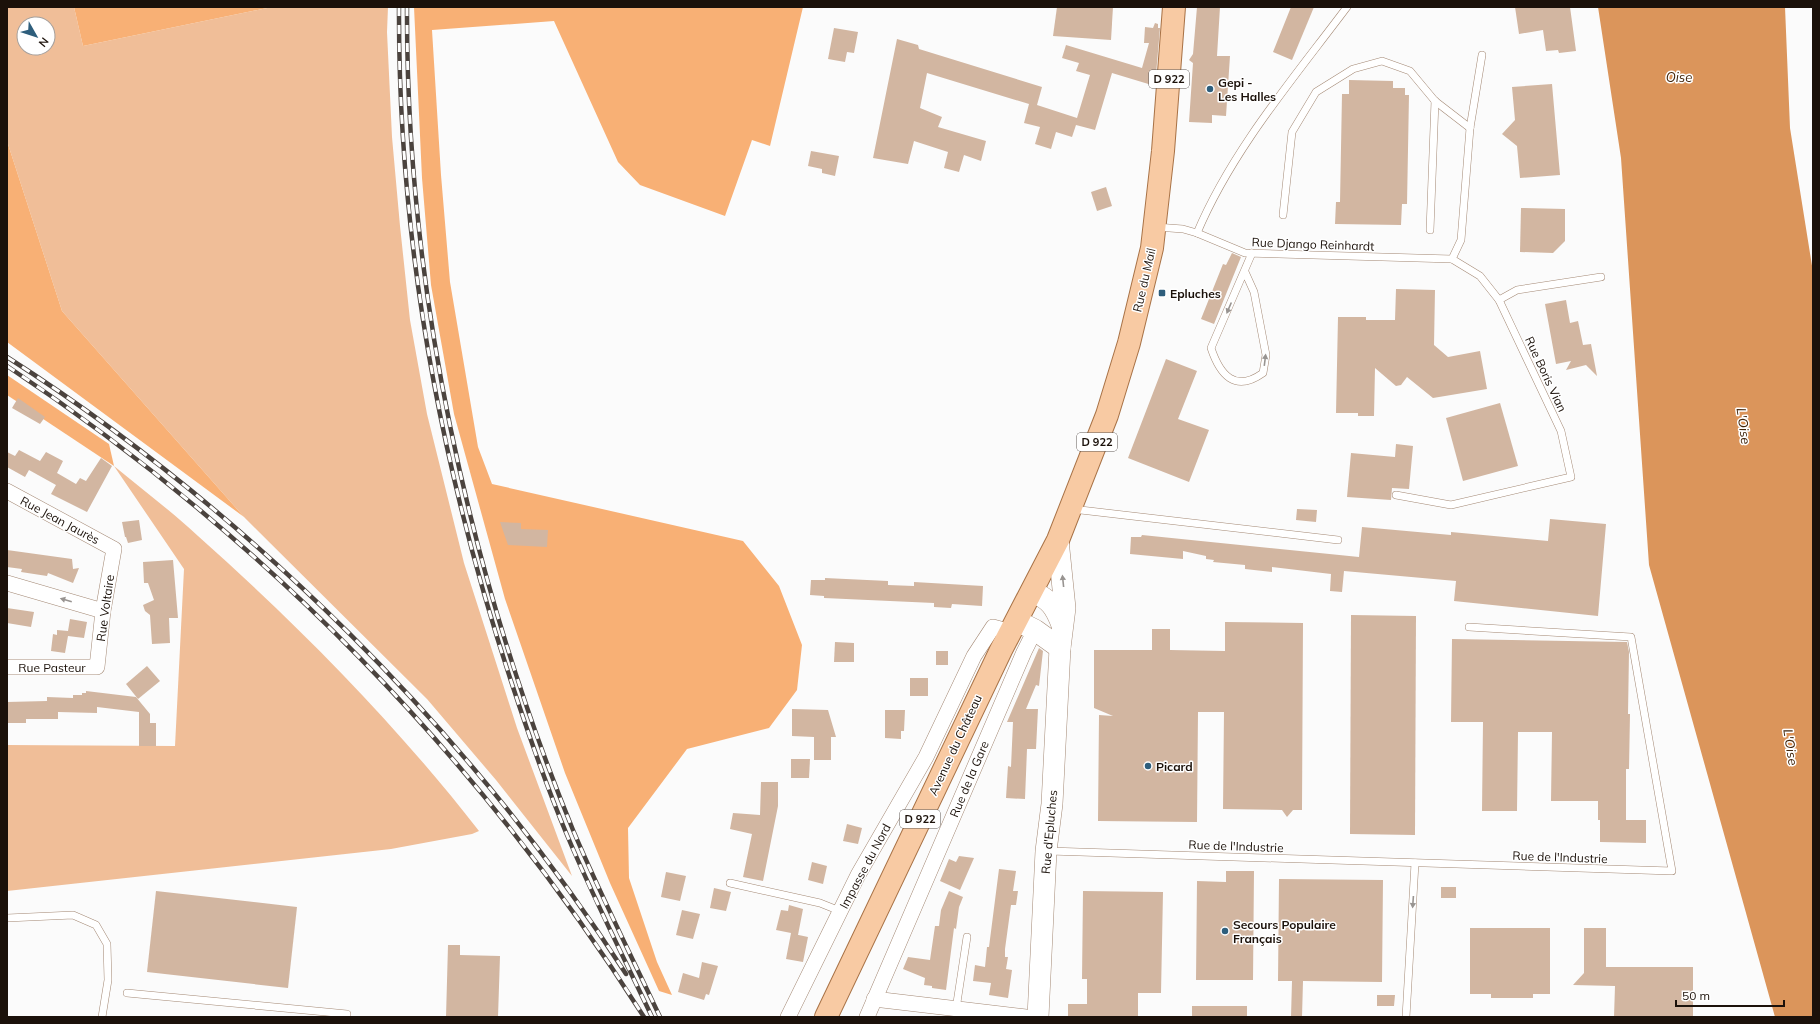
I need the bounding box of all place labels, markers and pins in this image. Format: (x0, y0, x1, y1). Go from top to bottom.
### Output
place label: Gepi - Les Halles (1218, 75, 1276, 104)
marker: Gepi - Les Halles (1205, 84, 1215, 94)
place label: Epluches (1170, 286, 1221, 301)
marker: Epluches (1157, 288, 1167, 298)
place label: Picard (1156, 759, 1193, 774)
marker: Picard (1143, 761, 1153, 771)
place label: Secours Populaire Français (1233, 917, 1336, 946)
marker: Secours Populaire Français (1220, 926, 1230, 936)

